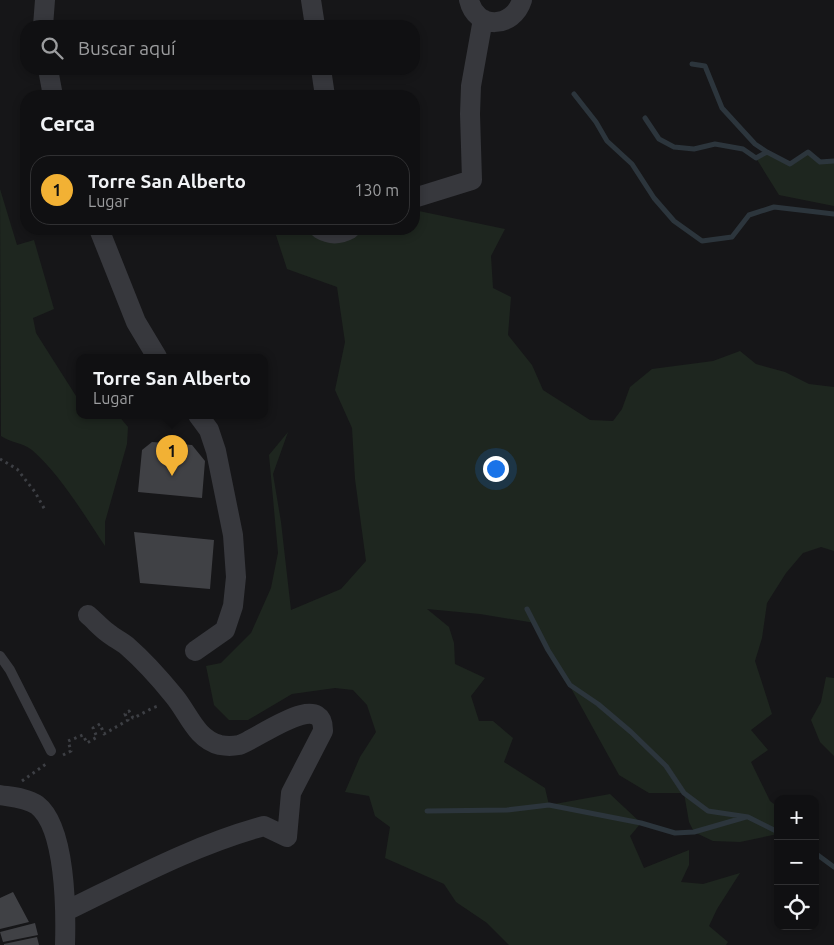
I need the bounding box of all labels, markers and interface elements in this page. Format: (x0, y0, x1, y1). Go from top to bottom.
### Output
search box (20, 20, 420, 75)
icon: search (38, 34, 66, 62)
text: Buscar aquí (78, 37, 176, 59)
text: Cerca (40, 111, 95, 135)
text: Torre San Alberto (88, 170, 246, 192)
text: 1 (52, 181, 62, 199)
text: 130 m (354, 181, 399, 199)
text: Lugar (88, 192, 129, 210)
popup (76, 354, 268, 419)
text: Torre San Alberto (93, 367, 251, 389)
text: Lugar (93, 389, 134, 407)
pin: 1 (156, 435, 188, 476)
your location (483, 456, 509, 482)
map controls (774, 795, 819, 930)
button: + (774, 795, 819, 840)
button: − (774, 840, 819, 885)
button: locate (774, 885, 819, 930)

